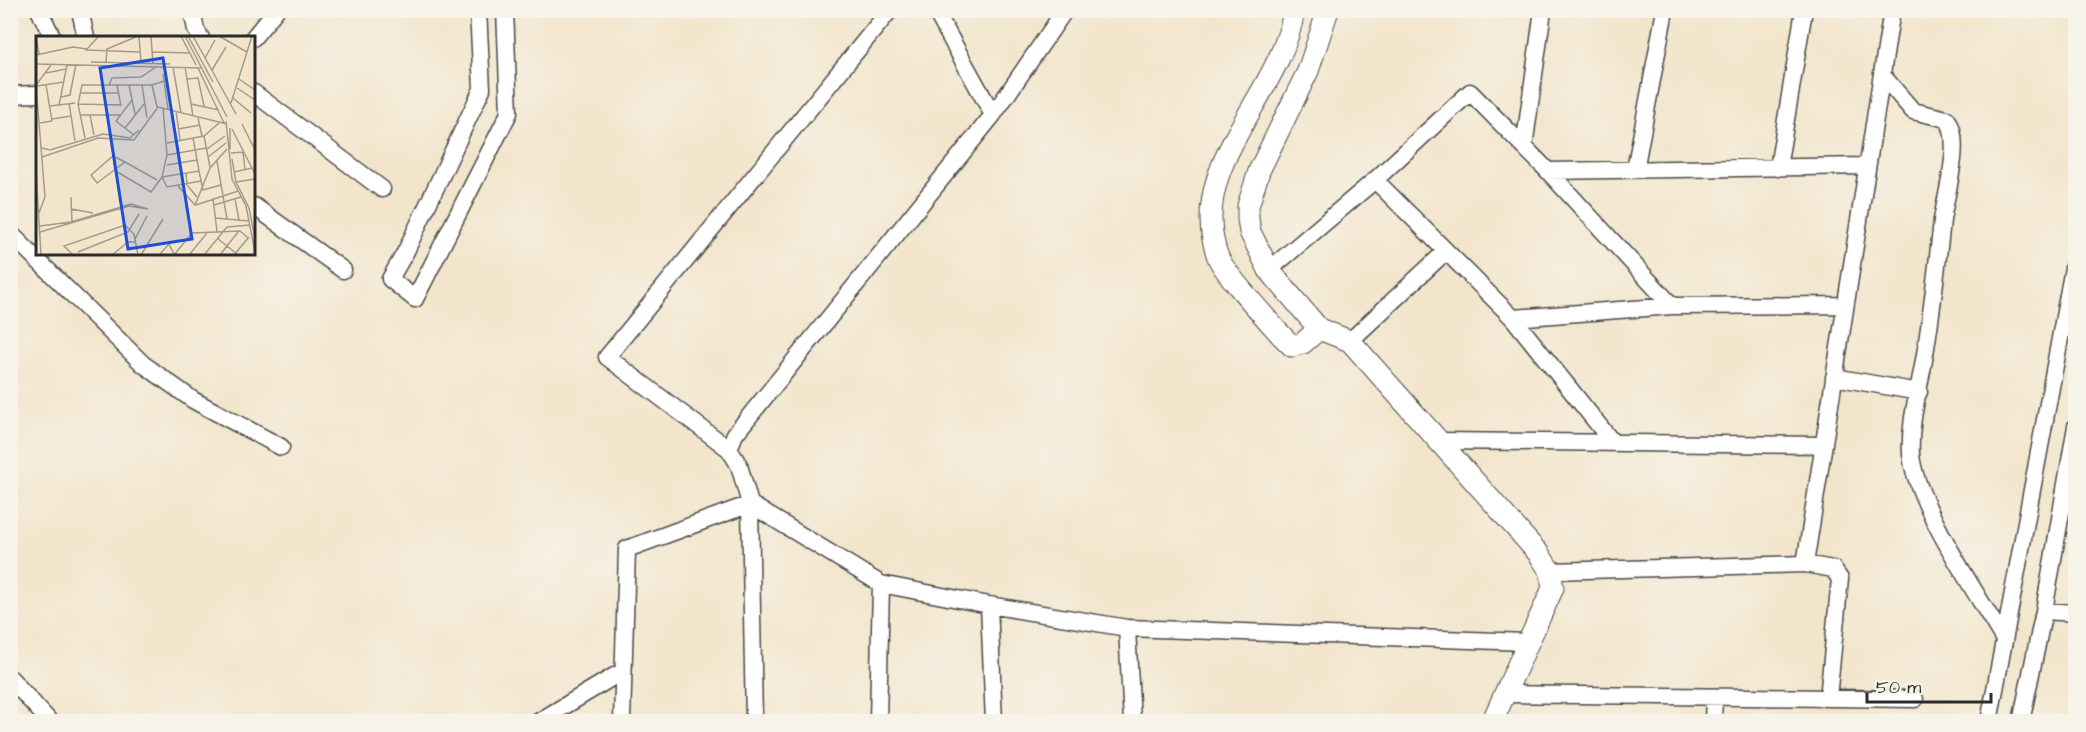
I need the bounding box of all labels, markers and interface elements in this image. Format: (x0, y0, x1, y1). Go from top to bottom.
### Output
inset map (36, 36, 255, 255)
scale bar (1867, 666, 1992, 704)
text: 50 m (1876, 675, 1921, 700)

